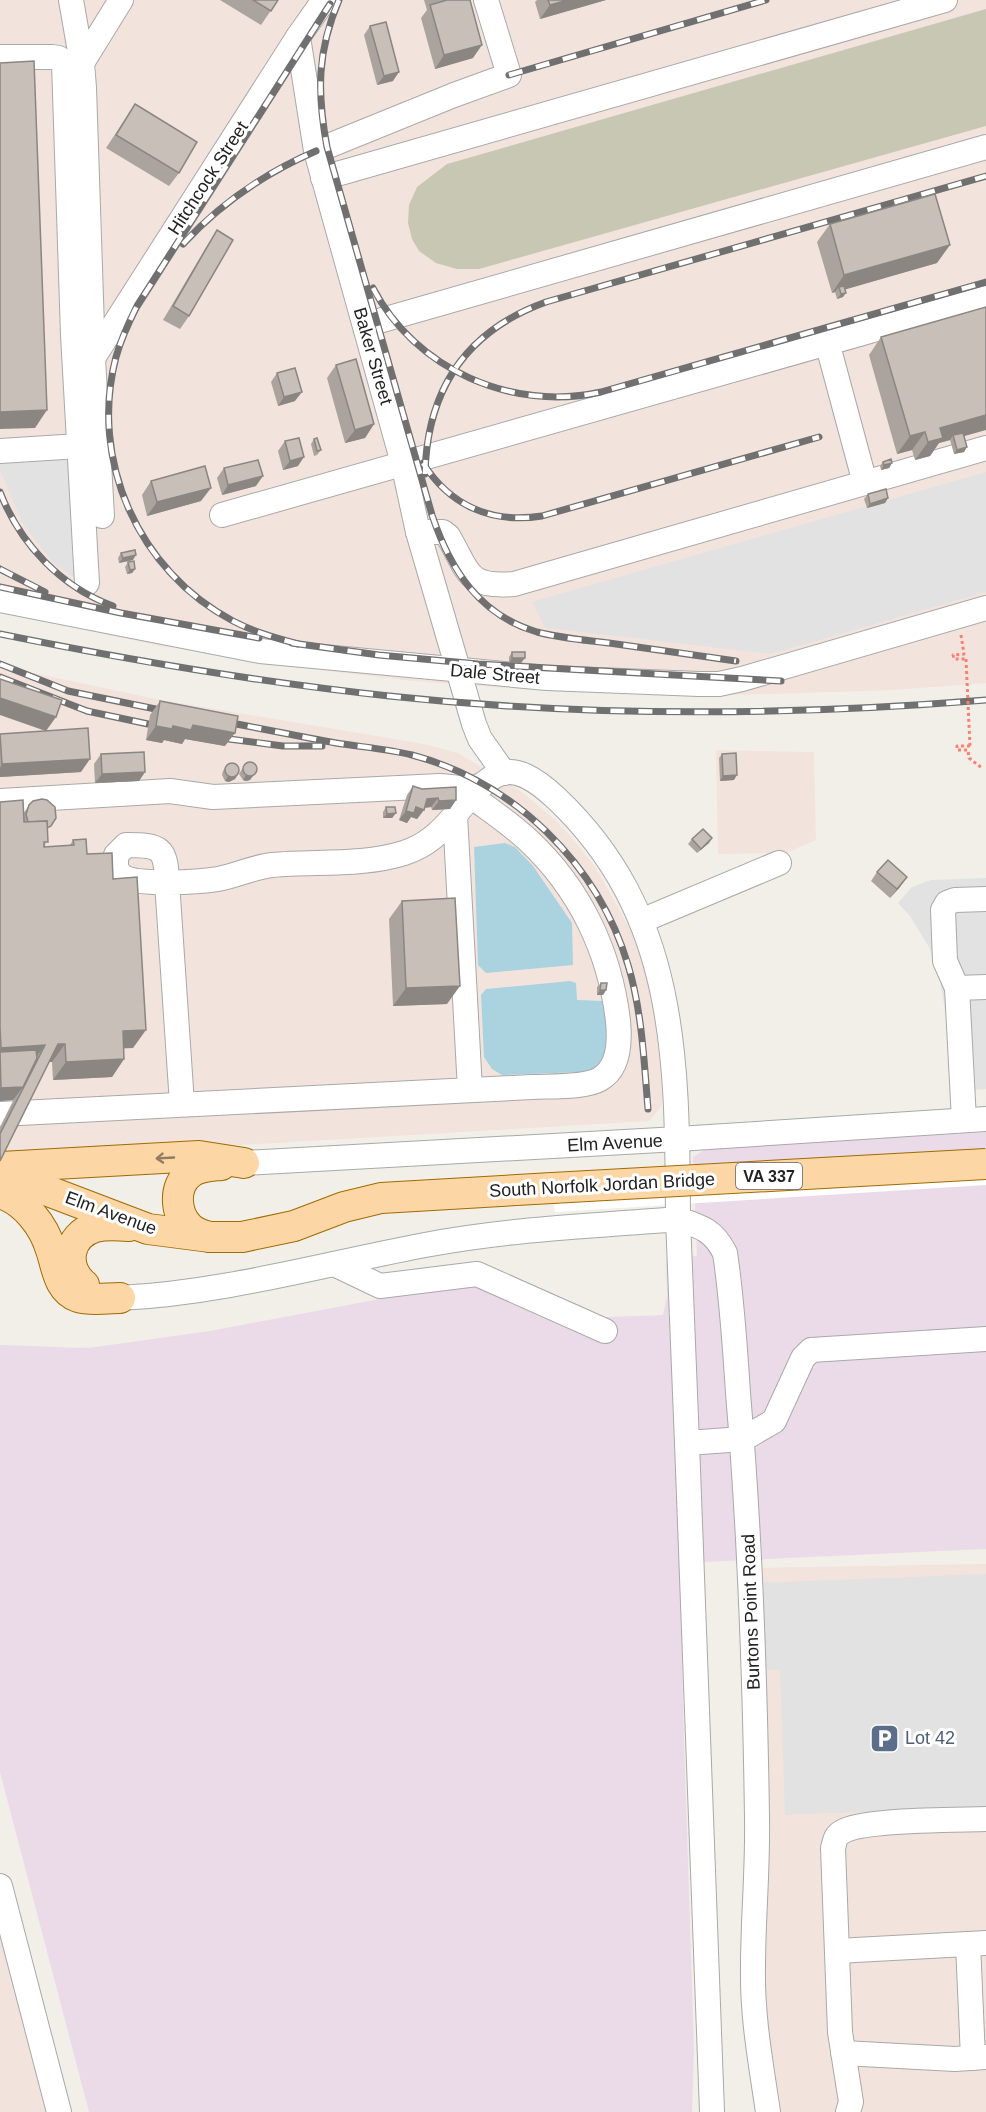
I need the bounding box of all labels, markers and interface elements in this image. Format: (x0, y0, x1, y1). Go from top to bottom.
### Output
street label: Hitchcock Street (164, 118, 252, 238)
street label: Baker Street (350, 305, 396, 407)
street label: Dale Street (449, 660, 541, 688)
street label: Elm Avenue (567, 1131, 663, 1155)
one-way arrow (156, 1152, 176, 1163)
road number: VA 337 (736, 1163, 802, 1189)
street label: South Norfolk Jordan Bridge (489, 1169, 715, 1201)
street label: Elm Avenue (63, 1187, 159, 1239)
street label: Burtons Point Road (738, 1534, 764, 1690)
parking icon: Lot 42 (868, 1722, 900, 1754)
place label: Lot 42 (905, 1728, 955, 1748)

